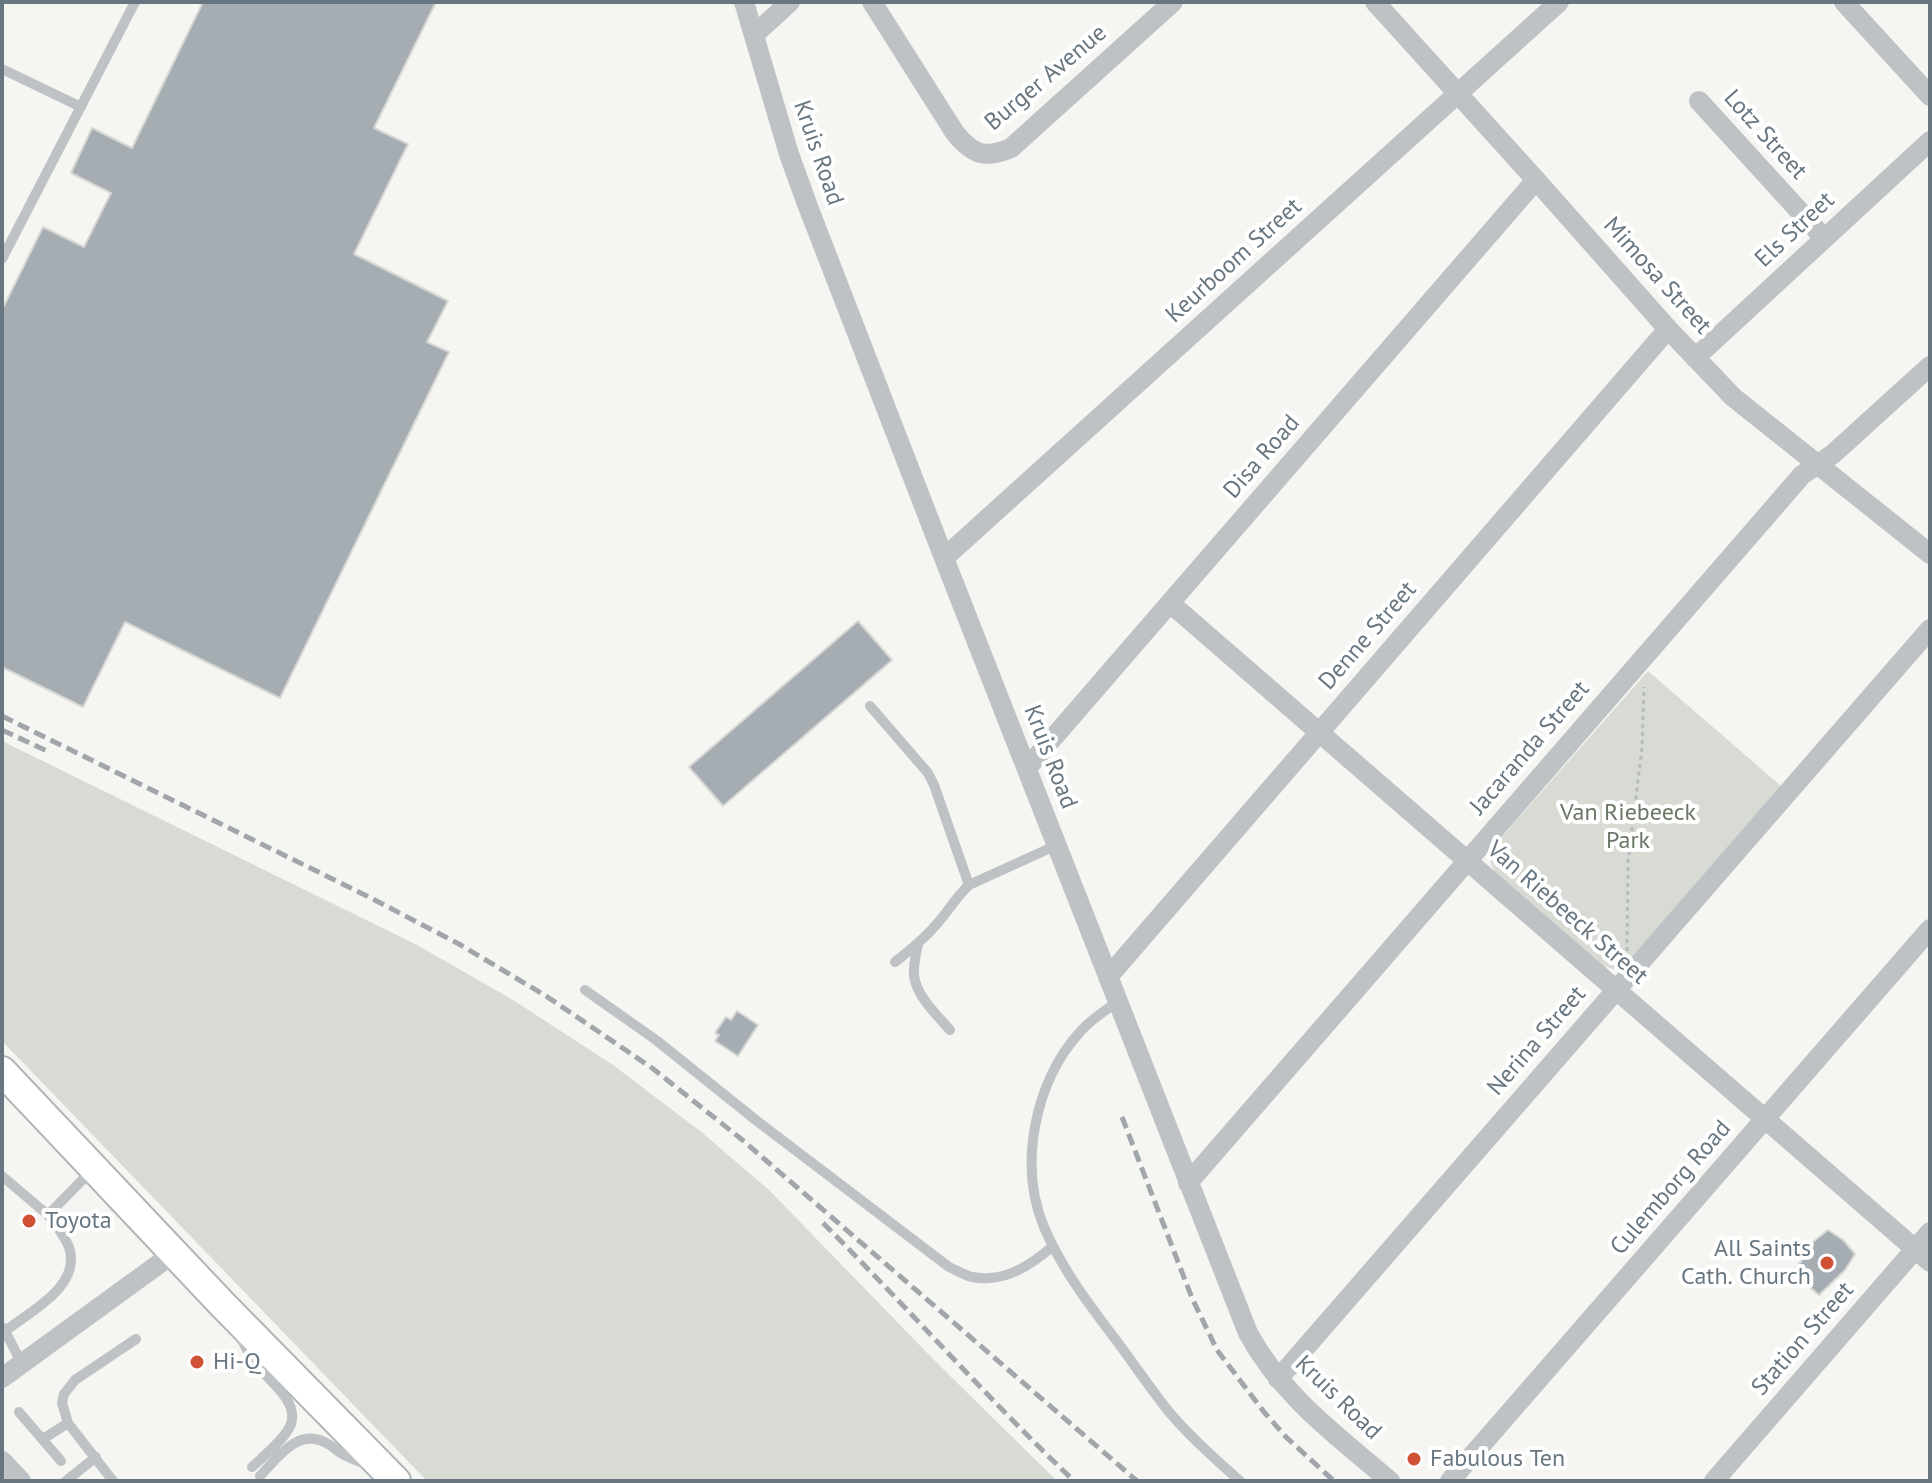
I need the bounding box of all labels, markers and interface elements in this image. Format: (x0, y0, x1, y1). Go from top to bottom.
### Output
street label: Burger Avenue (979, 19, 1113, 137)
street label: Lotz Street (1717, 84, 1813, 186)
street label: Kruis Road (787, 97, 849, 209)
street label: Els Street (1749, 186, 1841, 274)
street label: Keurboom Street (1160, 193, 1308, 329)
street label: Mimosa Street (1597, 212, 1717, 340)
street label: Disa Road (1218, 409, 1306, 505)
street label: Denne Street (1313, 576, 1423, 696)
street label: Jacaranda Street (1464, 675, 1596, 821)
street label: Kruis Road (1017, 701, 1083, 813)
park label: Van Riebeeck Park (1560, 799, 1696, 855)
street label: Van Riebeeck Street (1481, 835, 1653, 991)
street label: Nerina Street (1482, 980, 1592, 1102)
street label: Culemborg Road (1605, 1115, 1737, 1261)
place label: Toyota (45, 1207, 112, 1235)
marker: Toyota (20, 1212, 38, 1230)
place label: All Saints Cath. Church (1681, 1235, 1811, 1291)
marker: All Saints Cath. Church (1818, 1254, 1836, 1272)
street label: Station Street (1746, 1276, 1860, 1402)
place label: Hi-Q (213, 1348, 261, 1376)
street label: Kruis Road (1289, 1350, 1387, 1446)
marker: Hi-Q (188, 1353, 206, 1371)
place label: Fabulous Ten (1430, 1445, 1565, 1473)
marker: Fabulous Ten (1405, 1450, 1423, 1468)

